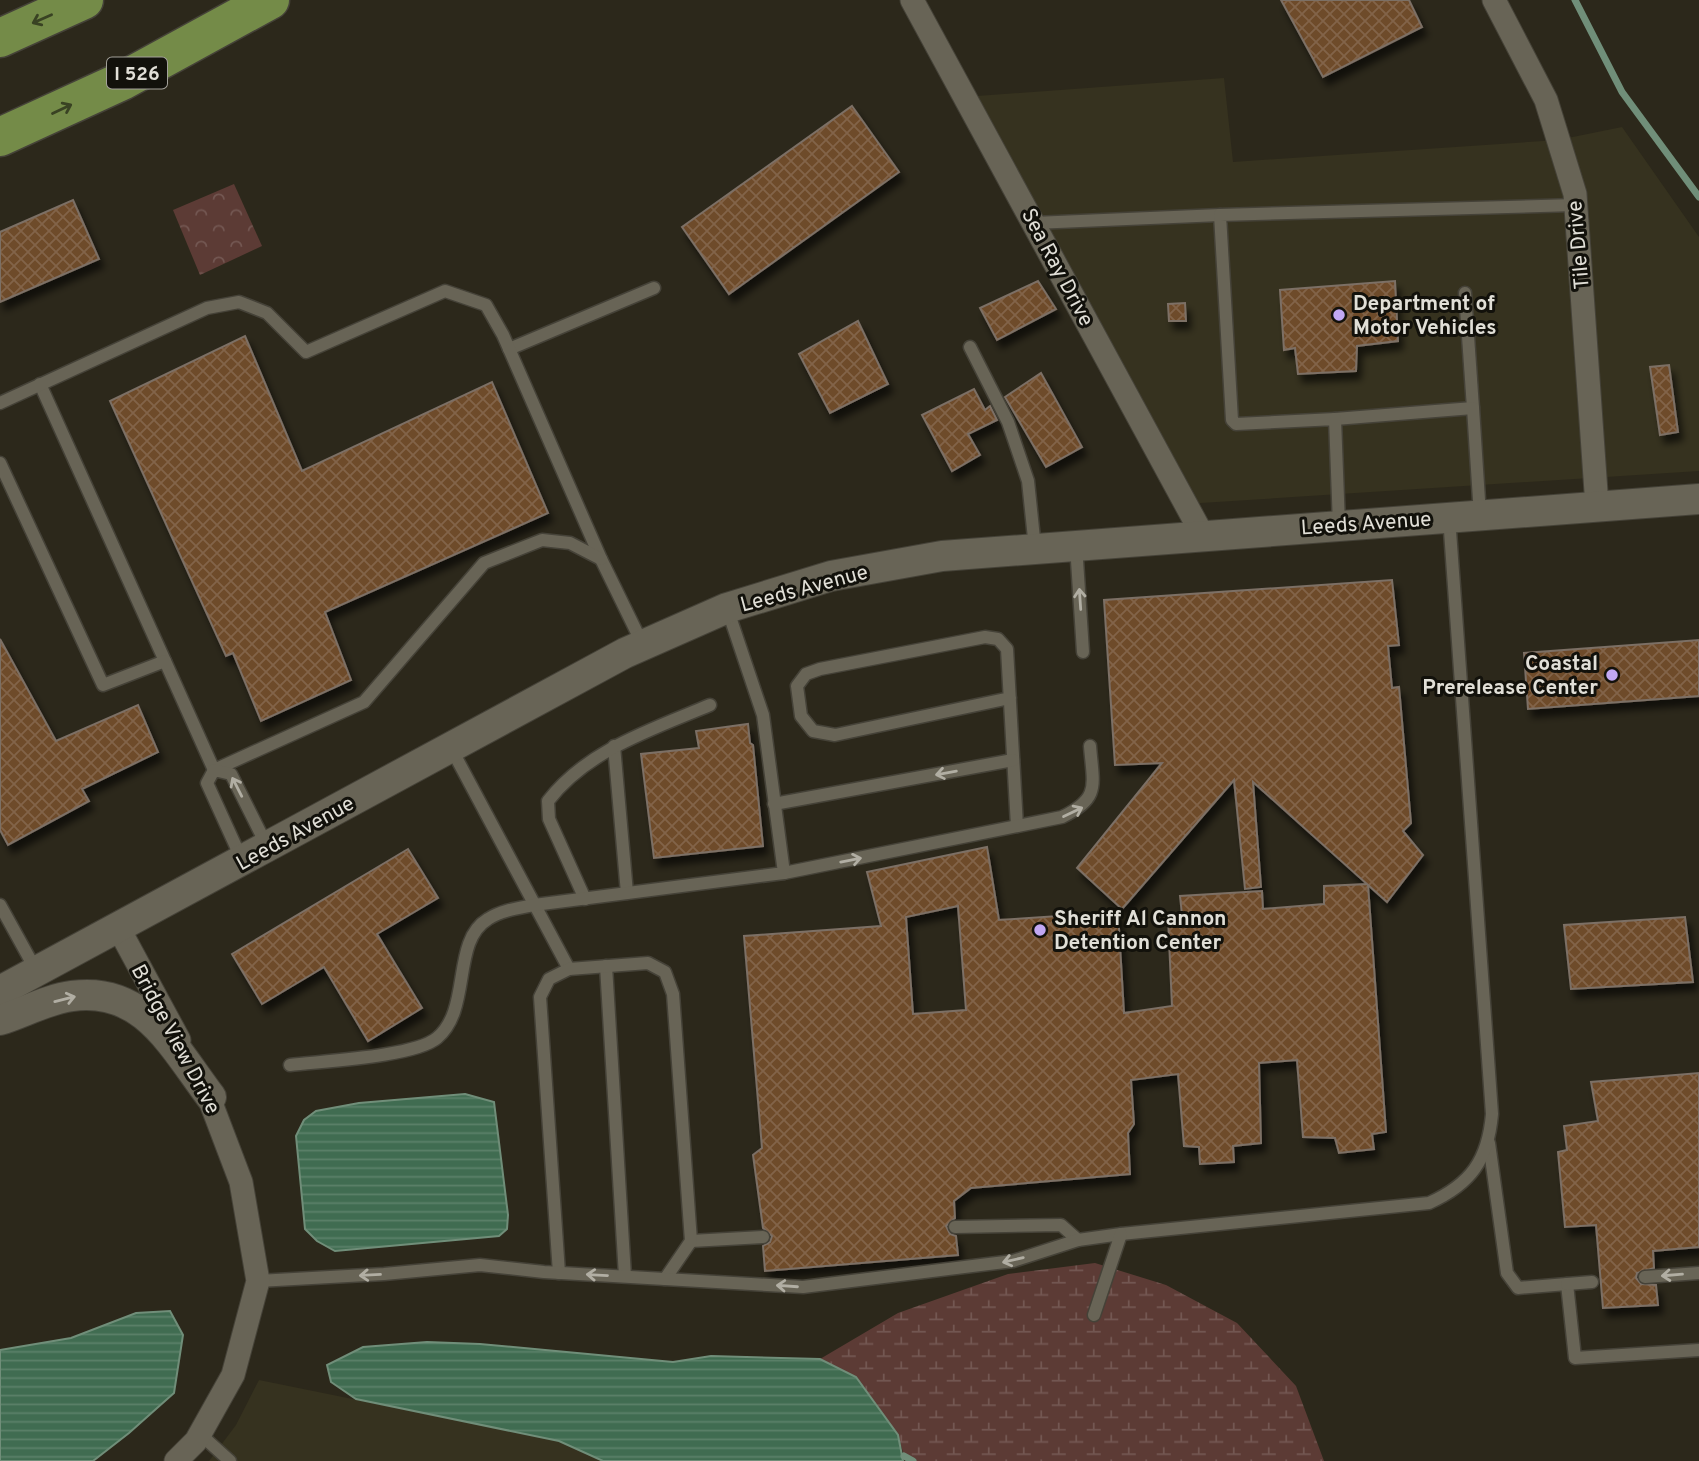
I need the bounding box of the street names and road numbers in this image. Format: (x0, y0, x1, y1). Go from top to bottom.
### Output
road number: I 526 (107, 58, 167, 88)
street label: Tile Drive (1562, 199, 1597, 290)
street label: Sea Ray Drive (1014, 204, 1099, 331)
street label: Leeds Avenue (1300, 506, 1432, 543)
street label: Leeds Avenue (738, 559, 871, 619)
street label: Leeds Avenue (232, 791, 360, 878)
street label: Bridge View Drive (124, 960, 226, 1119)

